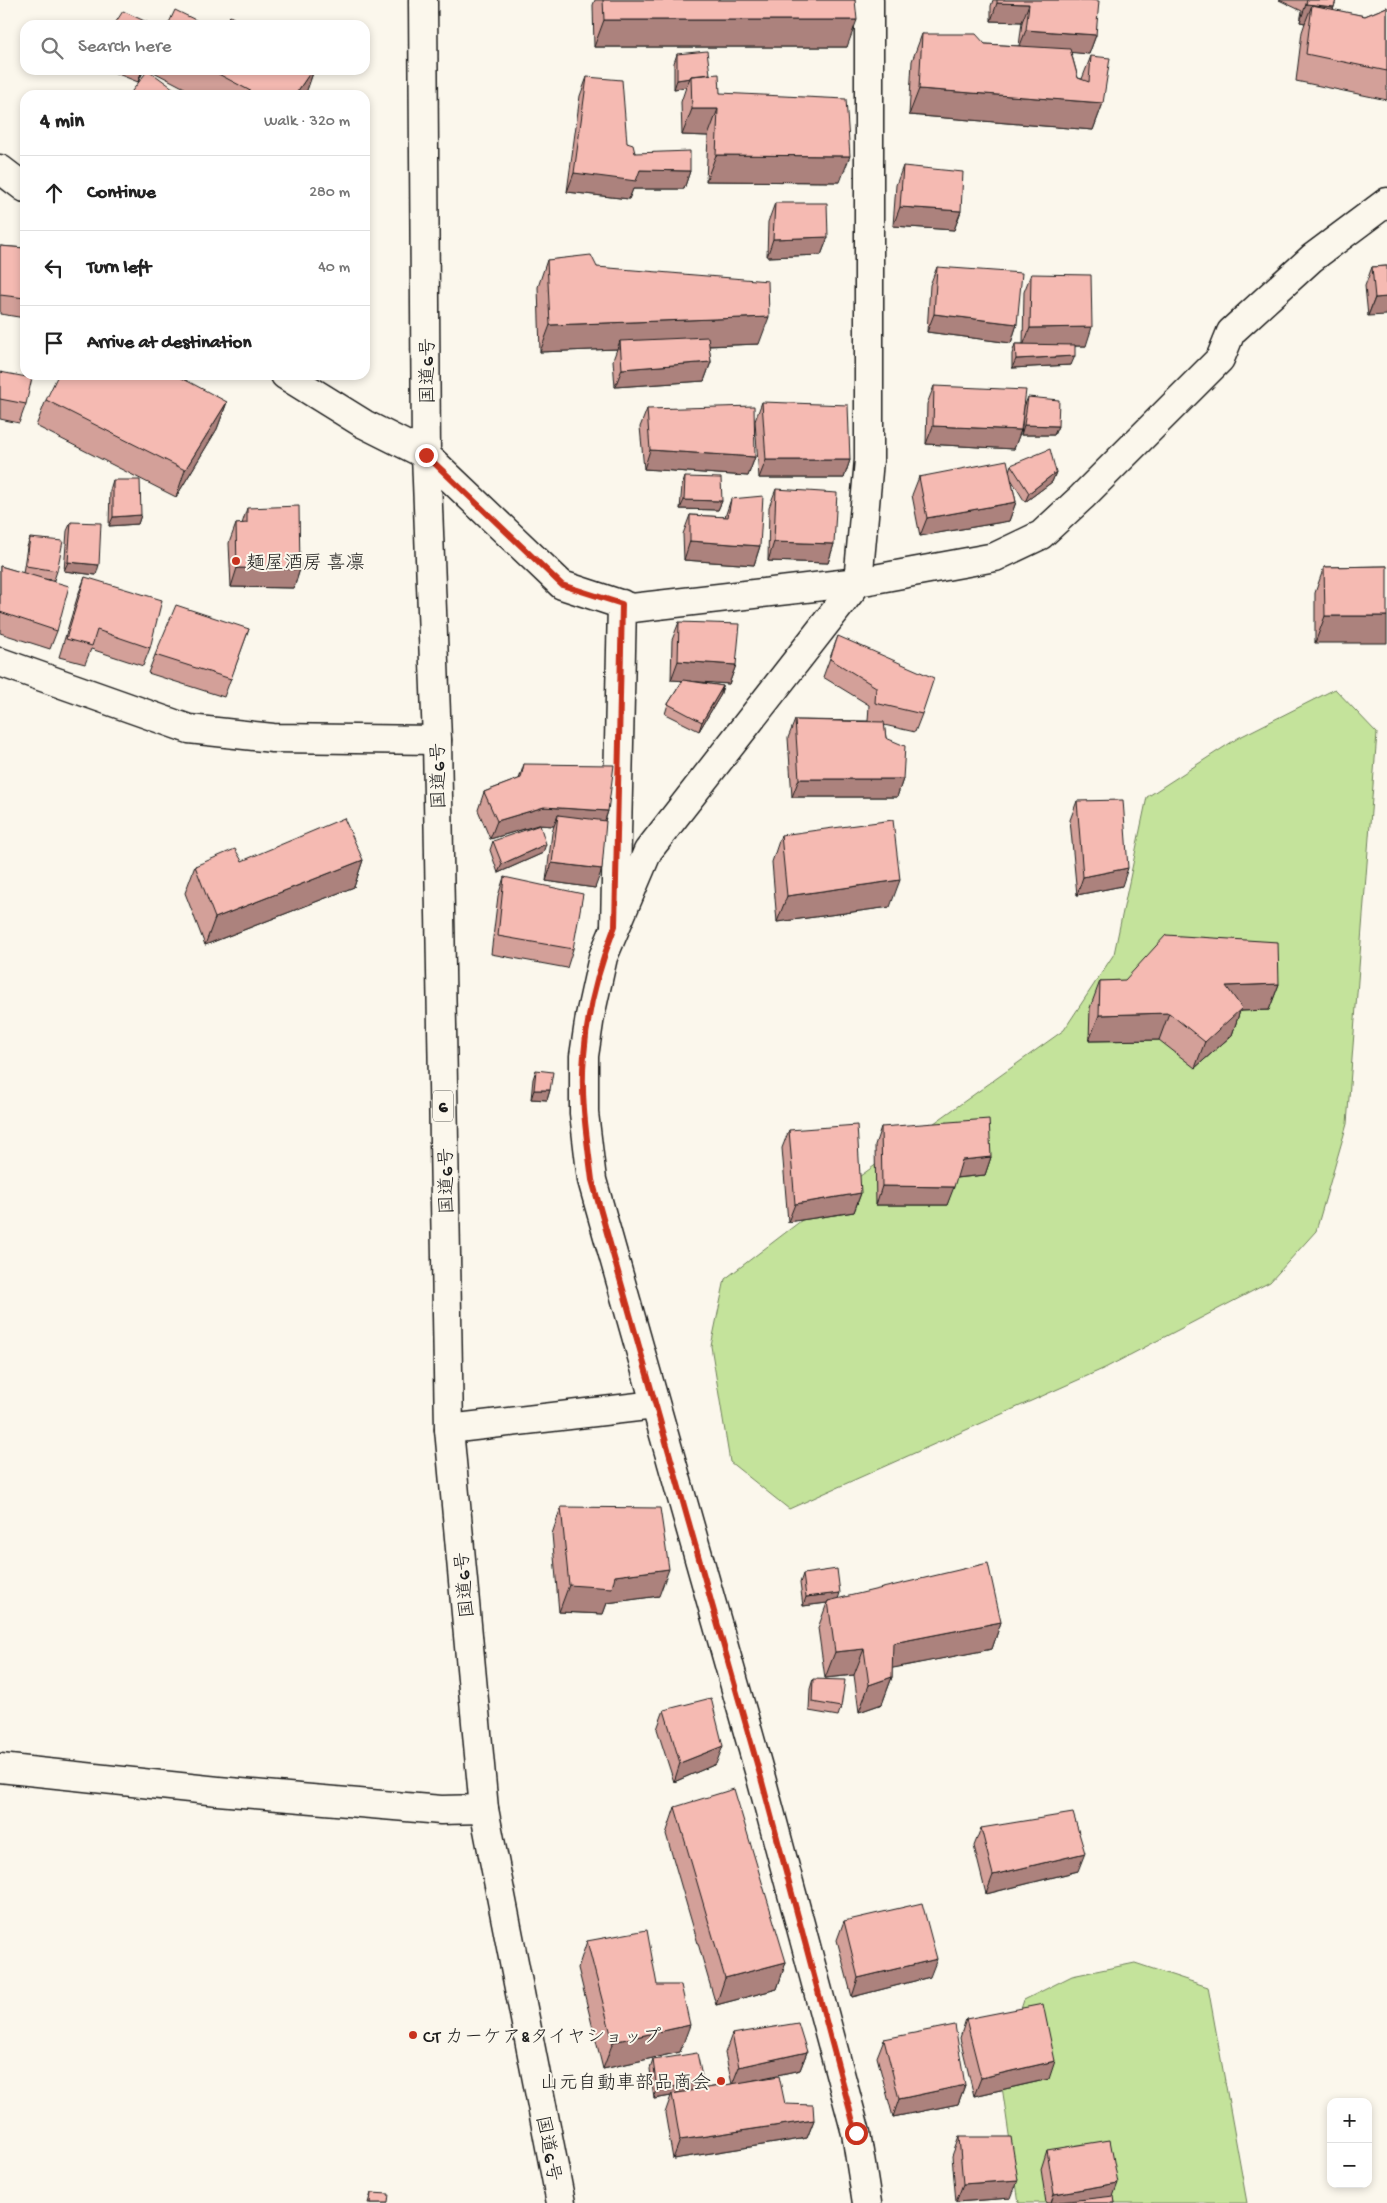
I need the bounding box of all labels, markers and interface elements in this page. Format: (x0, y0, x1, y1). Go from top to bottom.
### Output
search box (20, 20, 370, 75)
icon: search (38, 34, 66, 62)
text: Search here (78, 36, 172, 59)
text: 4 min (40, 110, 84, 135)
text: Walk · 320 m (264, 113, 350, 132)
icon: ahead (40, 179, 68, 207)
text: Continue (87, 182, 156, 205)
text: 280 m (309, 184, 350, 203)
icon: left (40, 254, 68, 282)
text: Turn left (87, 257, 151, 280)
text: 40 m (318, 259, 350, 278)
icon: arrive (40, 329, 68, 357)
text: Arrive at destination (87, 332, 251, 355)
street label: 国道6号 (417, 338, 441, 404)
route end (415, 444, 438, 467)
place label: 麺屋酒房 喜凛 (246, 552, 365, 576)
marker: 麺屋酒房 喜凛 (230, 555, 242, 567)
street label: 国道6号 (427, 742, 453, 809)
road number: 6 (433, 1090, 453, 1122)
street label: 国道6号 (435, 1147, 461, 1214)
street label: 国道6号 (451, 1550, 481, 1619)
place label: CT カーケア&タイヤショップ (423, 2027, 661, 2050)
marker: CT カーケア&タイヤショップ (407, 2029, 419, 2041)
place label: 山元自動車部品商会 (540, 2072, 711, 2096)
marker: 山元自動車部品商会 (715, 2075, 727, 2087)
map controls (1327, 2098, 1372, 2188)
button: + (1327, 2098, 1372, 2143)
street label: 国道6号 (529, 2114, 565, 2184)
route start (845, 2122, 868, 2145)
button: − (1327, 2143, 1372, 2188)

